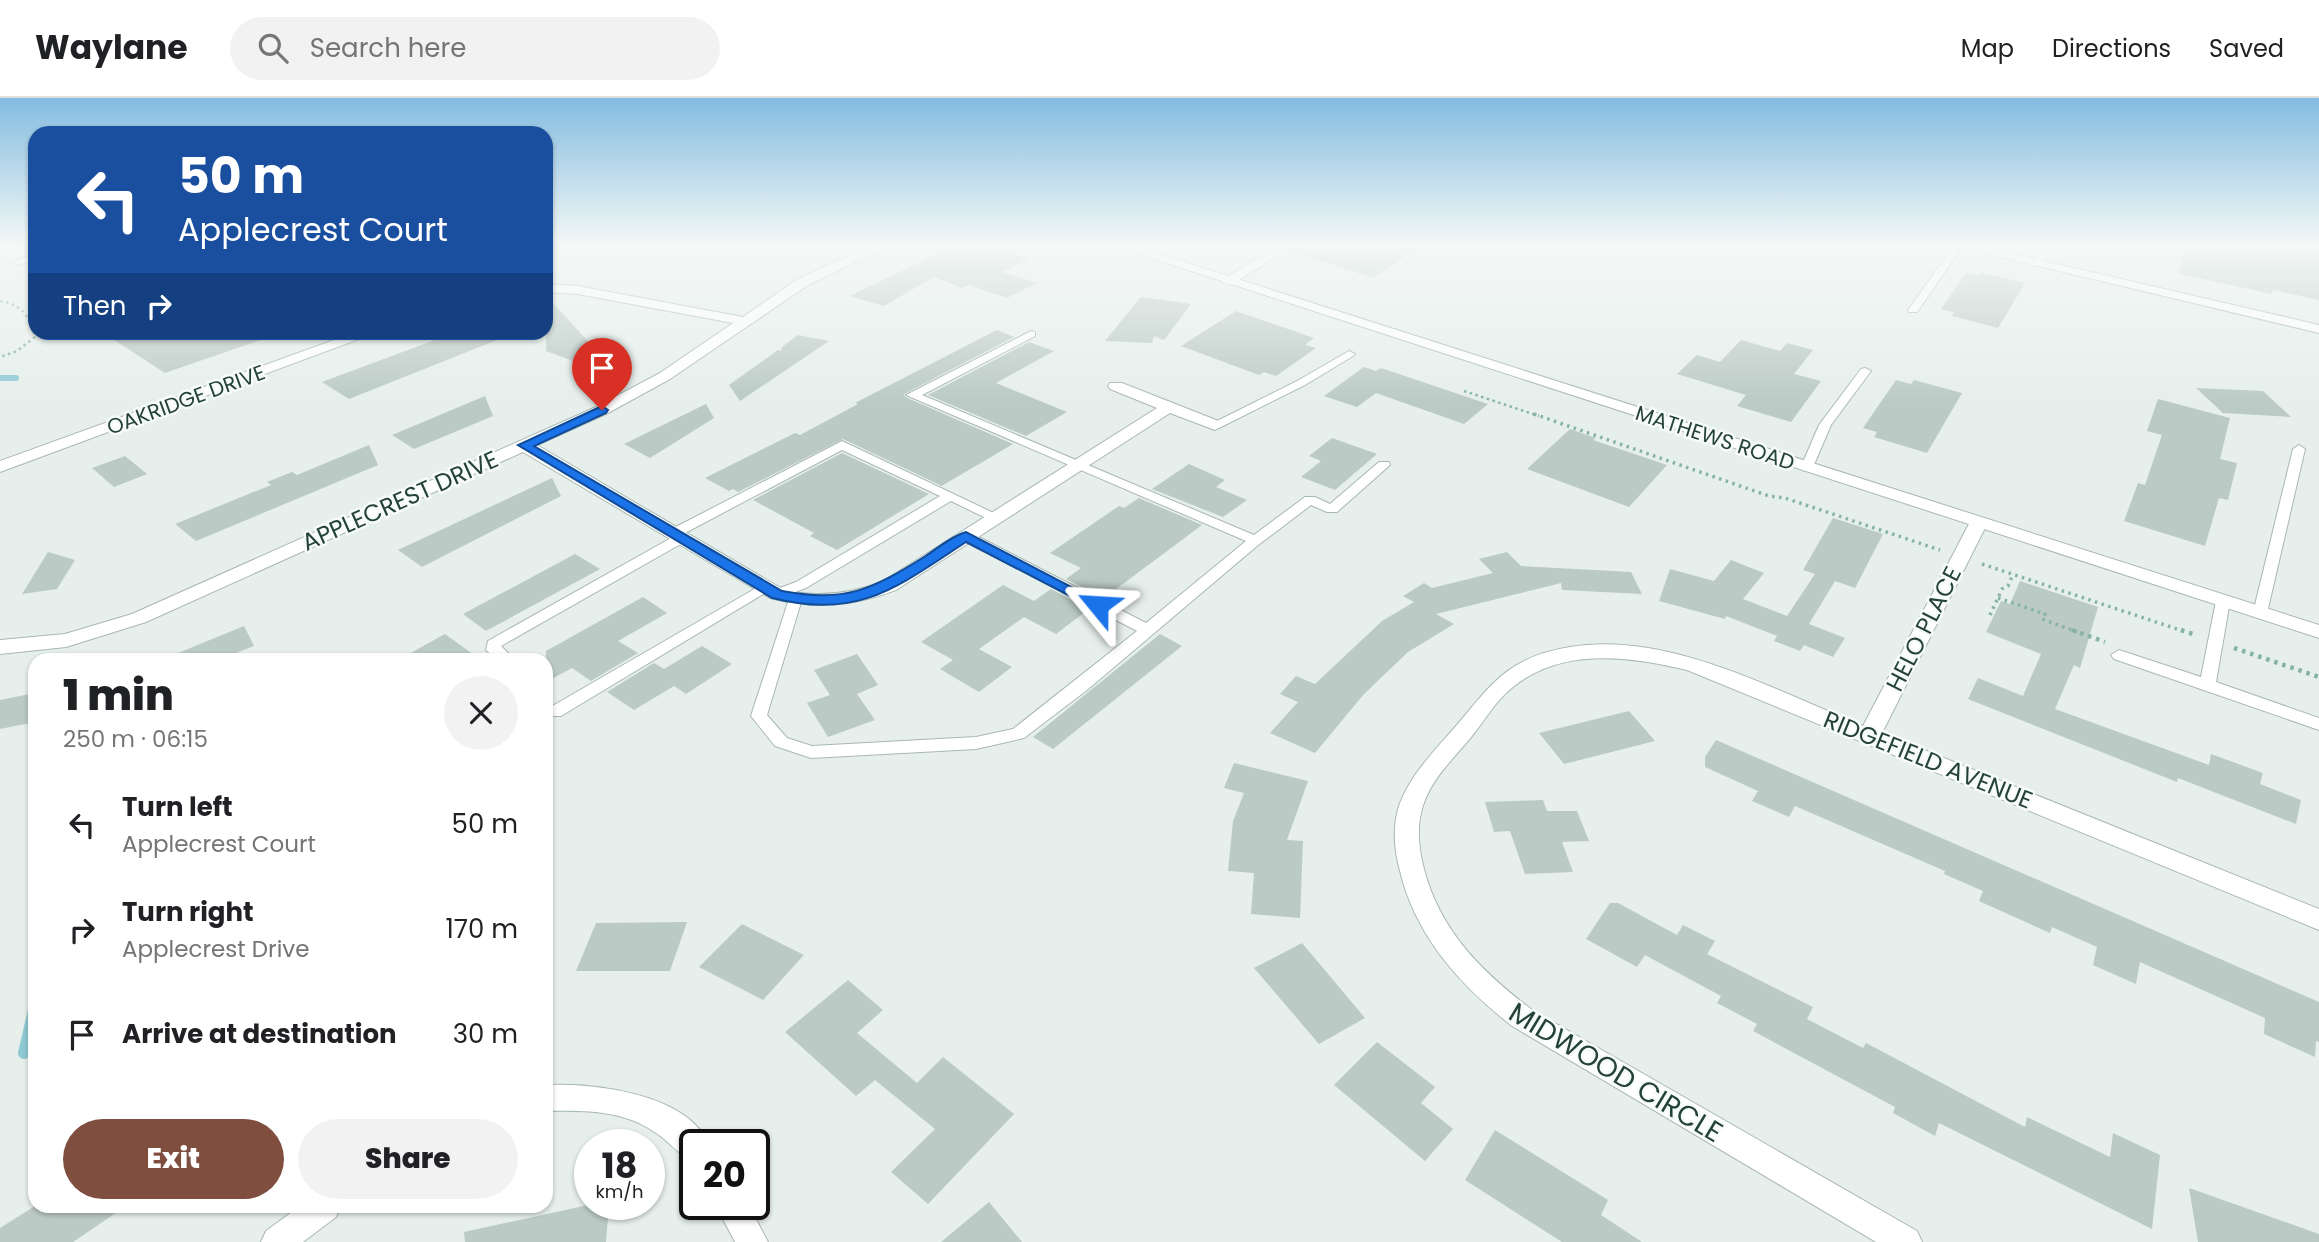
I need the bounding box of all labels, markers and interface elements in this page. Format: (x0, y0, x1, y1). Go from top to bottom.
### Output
search box (230, 17, 720, 80)
text: Waylane (35, 24, 188, 71)
icon: search (254, 29, 292, 67)
text: Search here (310, 30, 466, 66)
text: Map (1961, 32, 2014, 65)
text: Directions (2052, 32, 2171, 65)
text: Saved (2209, 32, 2284, 65)
text: 50 m (178, 142, 304, 210)
icon: left (63, 154, 154, 245)
text: Applecrest Court (178, 207, 448, 252)
icon: right (140, 287, 178, 325)
text: Then (63, 288, 126, 324)
pin (572, 338, 632, 410)
icon: arrive (583, 349, 621, 387)
street label: OAKRIDGE DRIVE (103, 357, 269, 442)
street label: MATHEWS ROAD (1632, 398, 1798, 477)
street label: APPLECREST DRIVE (296, 442, 503, 559)
street label: HELO PLACE (1878, 561, 1969, 697)
position arrow (1061, 568, 1135, 642)
text: 1 min (63, 666, 174, 725)
button: close (444, 676, 518, 750)
street label: RIDGEFIELD AVENUE (1819, 703, 2038, 817)
text: 250 m · 06:15 (63, 723, 208, 755)
text: Turn left (122, 789, 233, 825)
icon: left (63, 806, 101, 844)
text: 50 m (452, 806, 518, 842)
text: Applecrest Court (122, 828, 316, 860)
text: Turn right (122, 894, 254, 930)
icon: right (63, 911, 101, 949)
text: 170 m (445, 911, 518, 947)
text: Applecrest Drive (122, 933, 310, 965)
street label: MIDWOOD CIRCLE (1502, 993, 1730, 1152)
icon: arrive (63, 1016, 101, 1054)
text: Arrive at destination (122, 1016, 397, 1052)
text: 30 m (453, 1016, 518, 1052)
button: Exit (63, 1119, 284, 1199)
button: Share (298, 1119, 518, 1199)
speed limit sign: 20 (679, 1129, 770, 1220)
text: 18 (602, 1141, 637, 1190)
text: km/h (596, 1179, 643, 1204)

